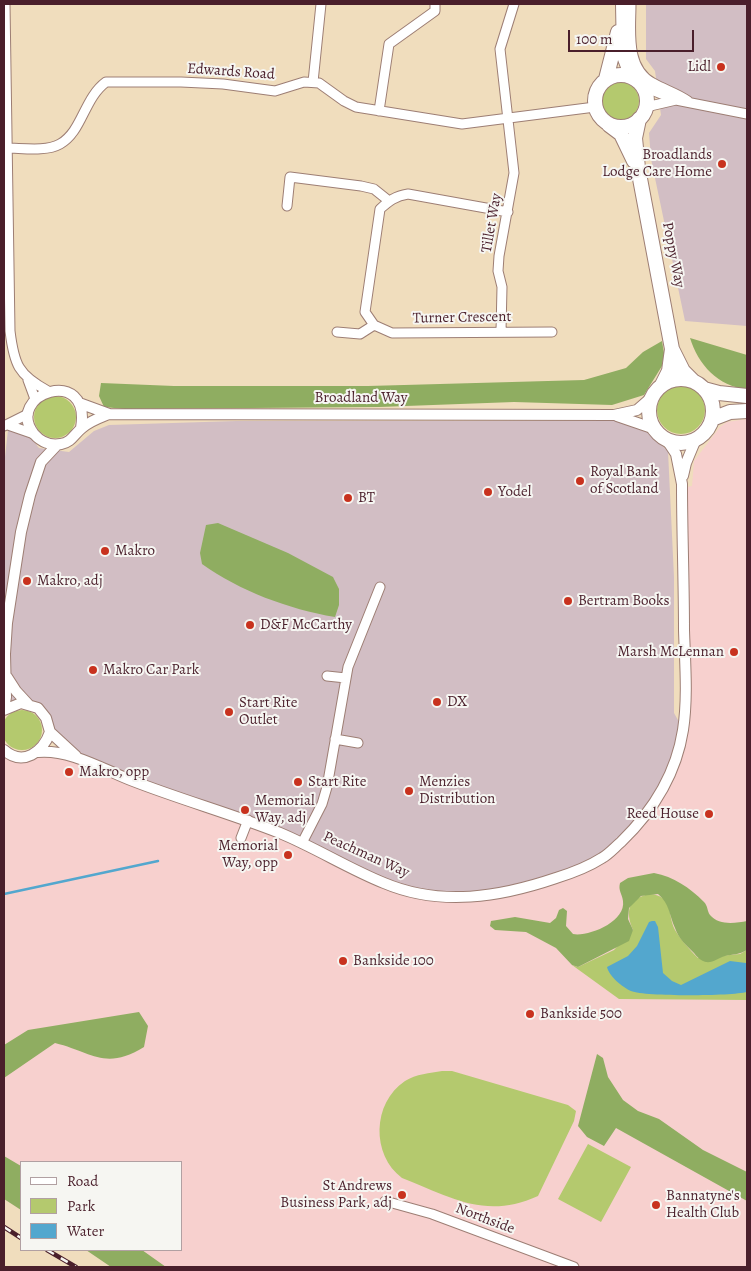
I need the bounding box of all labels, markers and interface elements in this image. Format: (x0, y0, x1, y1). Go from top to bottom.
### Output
scale bar (571, 20, 697, 52)
text: 100 m (576, 29, 613, 49)
place label: Lidl (687, 58, 711, 76)
street label: Edwards Road (187, 60, 275, 84)
marker: Lidl (715, 61, 727, 73)
place label: Broadlands Lodge Care Home (602, 146, 712, 181)
marker: Broadlands Lodge Care Home (716, 158, 728, 170)
street label: Tillet Way (478, 192, 506, 254)
street label: Poppy Way (658, 221, 688, 289)
street label: Turner Crescent (412, 308, 512, 328)
street label: Broadland Way (315, 389, 407, 407)
place label: Royal Bank of Scotland (590, 463, 659, 498)
marker: Royal Bank of Scotland (574, 475, 586, 487)
place label: Yodel (498, 483, 531, 501)
marker: Yodel (482, 486, 494, 498)
place label: BT (358, 489, 375, 507)
marker: BT (342, 492, 354, 504)
place label: Makro (115, 542, 155, 560)
marker: Makro (99, 545, 111, 557)
place label: Makro, adj (37, 572, 103, 590)
marker: Makro, adj (21, 575, 33, 587)
place label: Bertram Books (578, 592, 669, 610)
marker: Bertram Books (562, 595, 574, 607)
place label: D&F McCarthy (260, 616, 352, 634)
marker: D&F McCarthy (244, 619, 256, 631)
place label: Marsh McLennan (617, 643, 724, 661)
marker: Marsh McLennan (728, 646, 740, 658)
place label: Makro Car Park (103, 661, 199, 679)
marker: Makro Car Park (87, 664, 99, 676)
place label: DX (447, 693, 467, 711)
place label: Start Rite Outlet (239, 694, 297, 729)
marker: DX (431, 696, 443, 708)
marker: Start Rite Outlet (223, 706, 235, 718)
place label: Makro, opp (79, 763, 149, 781)
marker: Makro, opp (63, 766, 75, 778)
place label: Start Rite (308, 773, 366, 791)
place label: Menzies Distribution (419, 773, 495, 808)
marker: Start Rite (292, 776, 304, 788)
marker: Menzies Distribution (403, 785, 415, 797)
place label: Memorial Way, adj (255, 792, 315, 827)
marker: Memorial Way, adj (239, 804, 251, 816)
place label: Reed House (626, 805, 699, 823)
marker: Reed House (703, 808, 715, 820)
street label: Peachman Way (320, 828, 412, 882)
place label: Memorial Way, opp (218, 837, 278, 872)
marker: Memorial Way, opp (282, 849, 294, 861)
place label: Bankside 100 (353, 952, 434, 970)
marker: Bankside 100 (337, 955, 349, 967)
place label: Bankside 500 (540, 1005, 622, 1023)
marker: Bankside 500 (524, 1008, 536, 1020)
legend (20, 1161, 182, 1251)
text: Road (67, 1171, 98, 1191)
place label: St Andrews Business Park, adj (280, 1177, 392, 1212)
place label: Bannatyne's Health Club (666, 1187, 740, 1222)
marker: St Andrews Business Park, adj (396, 1189, 408, 1201)
text: Park (67, 1196, 95, 1216)
marker: Bannatyne's Health Club (650, 1199, 662, 1211)
street label: Northside (453, 1200, 517, 1238)
text: Water (67, 1221, 104, 1241)

